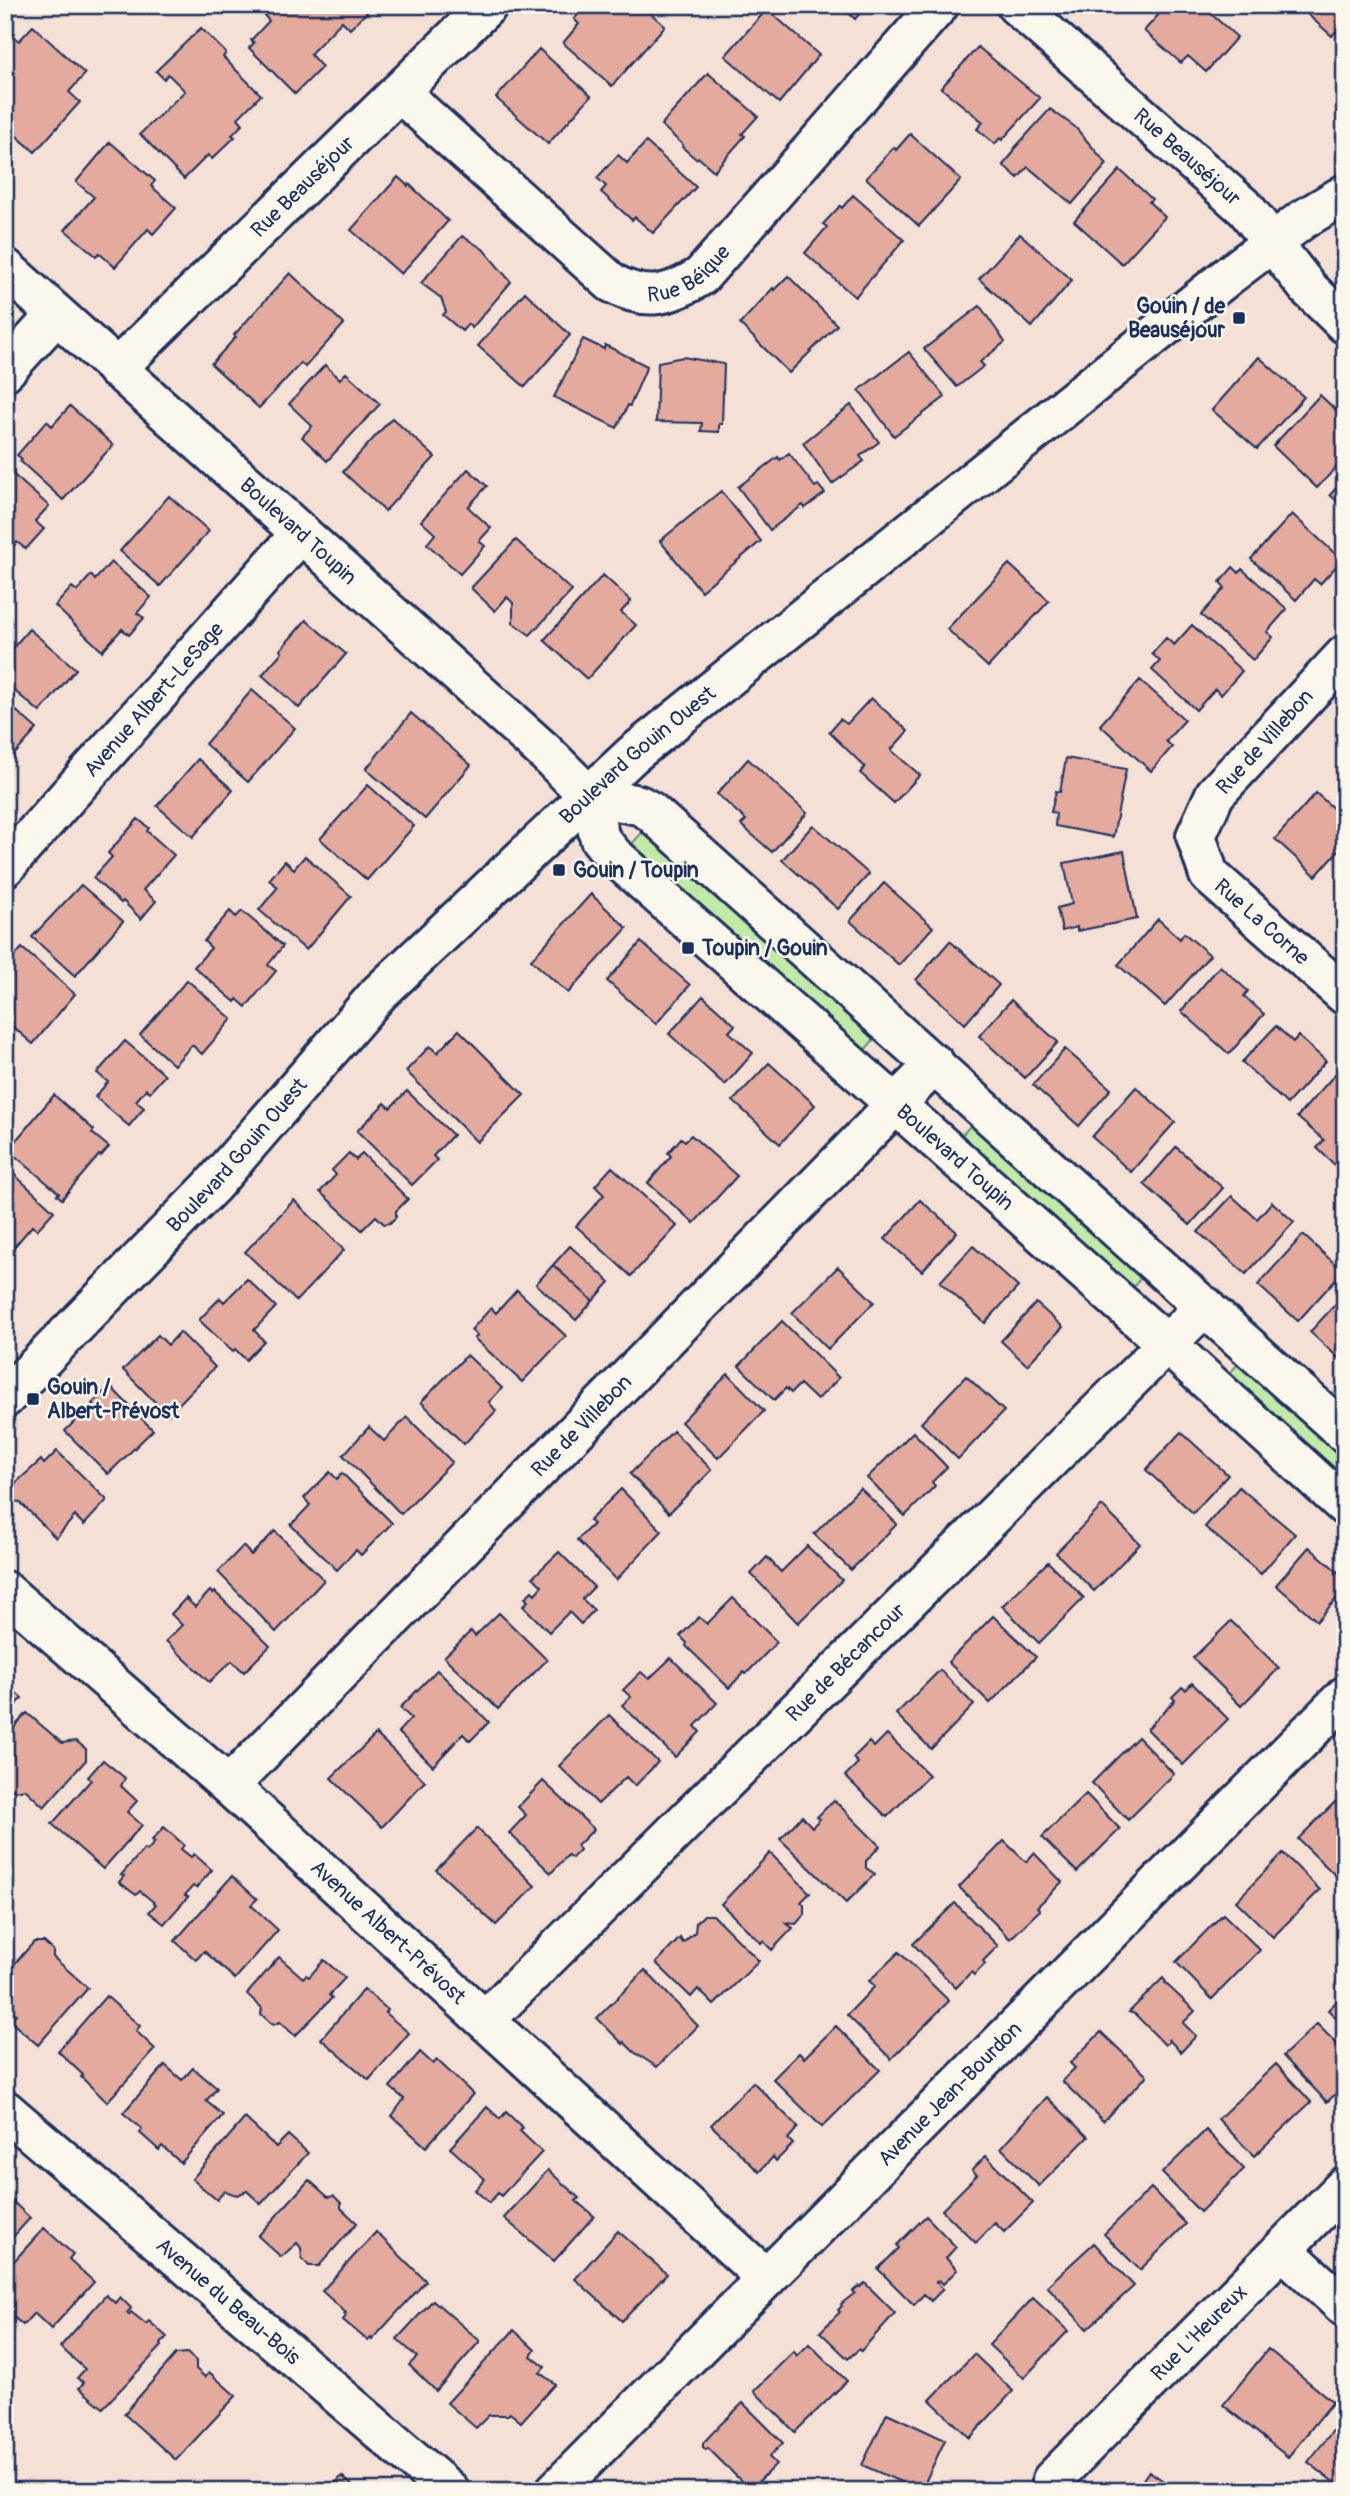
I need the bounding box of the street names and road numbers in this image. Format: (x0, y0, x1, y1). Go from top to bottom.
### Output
street label: Rue Beauséjour (1128, 102, 1247, 212)
street label: Rue Beauséjour (245, 129, 360, 243)
street label: Rue Béique (647, 238, 736, 308)
street label: Boulevard Toupin (234, 471, 363, 590)
street label: Avenue Albert-LeSage (78, 616, 230, 783)
street label: Boulevard Gouin Ouest (554, 679, 721, 830)
street label: Rue de Villebon (1210, 684, 1320, 800)
street label: Rue La Corne (1209, 873, 1315, 971)
street label: Boulevard Gouin Ouest (161, 1072, 313, 1238)
street label: Boulevard Toupin (891, 1098, 1020, 1216)
street label: Rue de Villebon (525, 1369, 638, 1483)
street label: Rue de Bécancour (780, 1597, 912, 1727)
street label: Avenue Albert-Prévost (305, 1854, 472, 2010)
street label: Avenue Jean-Bourdon (872, 2016, 1027, 2172)
street label: Avenue du Beau-Bois (150, 2232, 307, 2371)
street label: Rue L'Heureux (1145, 2279, 1253, 2387)

